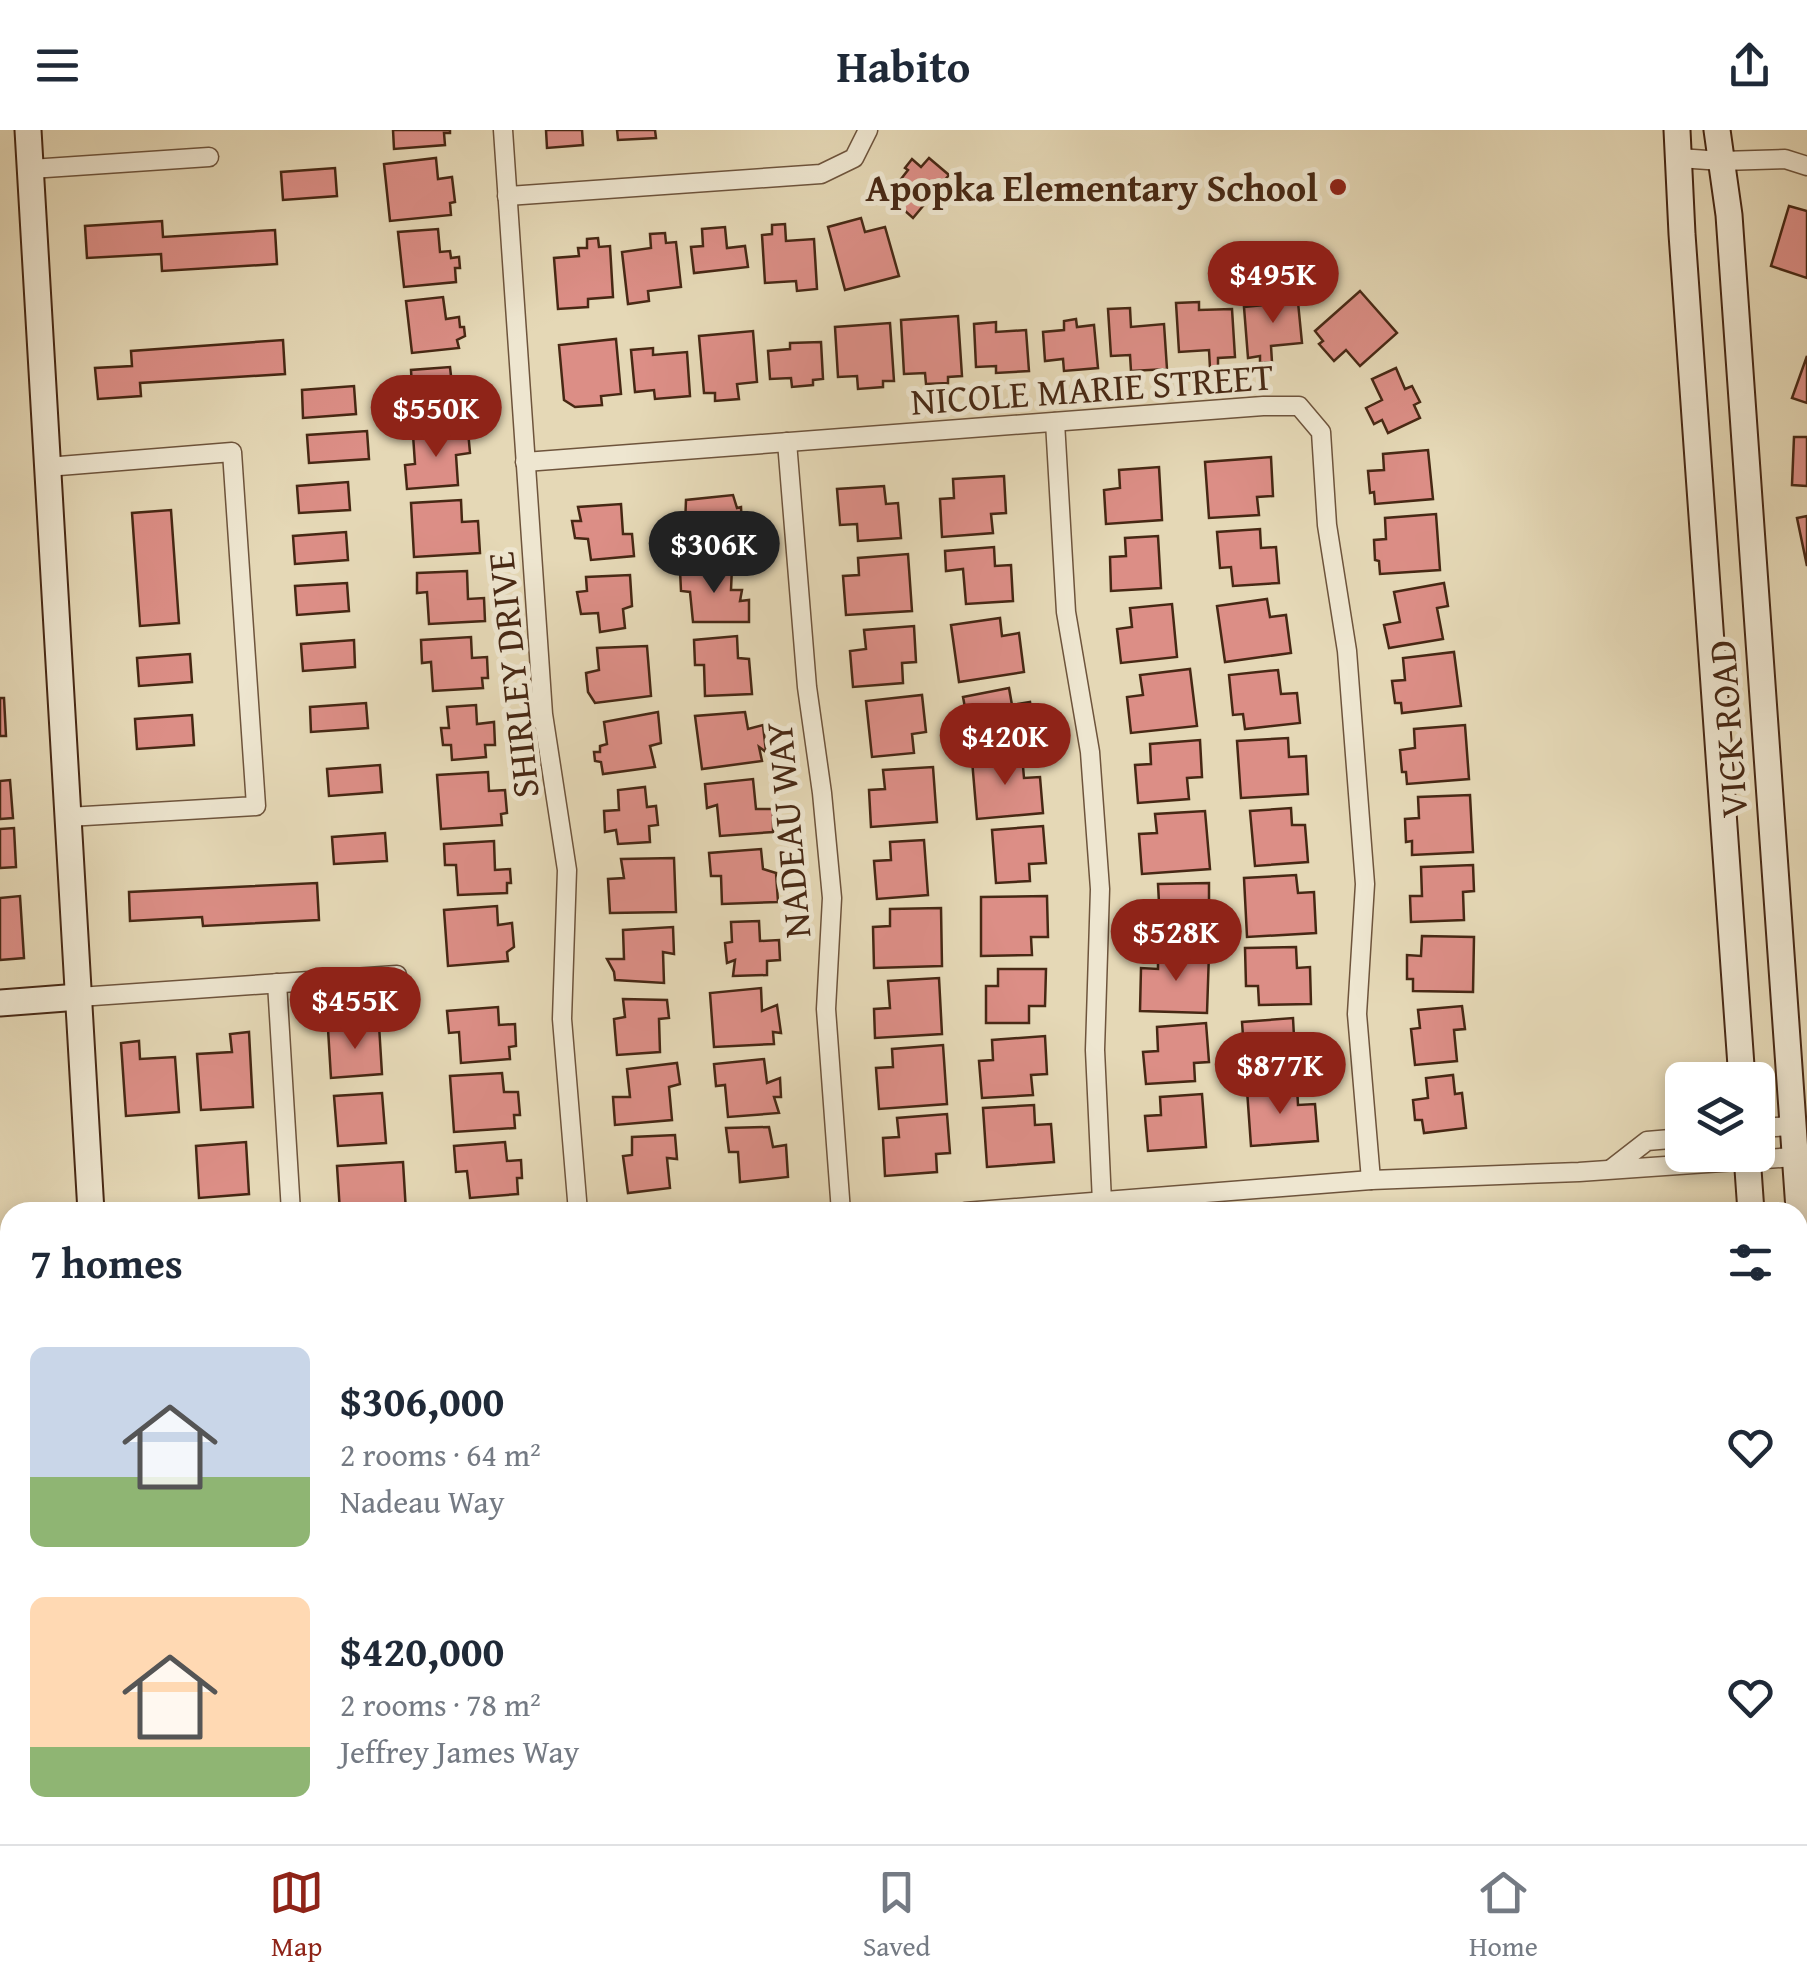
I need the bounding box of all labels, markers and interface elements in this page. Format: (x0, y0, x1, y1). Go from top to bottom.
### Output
text: Habito (837, 33, 970, 98)
icon: menu (30, 38, 85, 93)
icon: share (1722, 38, 1777, 93)
place label: Apopka Elementary School (866, 159, 1318, 215)
marker: Apopka Elementary School (1327, 176, 1349, 198)
pin: $495K (1203, 241, 1343, 326)
text: $495K (1230, 250, 1316, 297)
street label: NICOLE MARIE STREET (909, 347, 1275, 429)
pin: $550K (366, 375, 506, 460)
text: $550K (393, 384, 479, 431)
pin: $306K (644, 511, 784, 596)
text: $306K (671, 520, 757, 567)
street label: SHIRLEY DRIVE (471, 549, 553, 801)
street label: VICK ROAD (1693, 638, 1761, 820)
pin: $420K (935, 703, 1075, 788)
text: $420K (962, 712, 1048, 759)
street label: NADEAU WAY (750, 719, 824, 941)
pin: $528K (1106, 899, 1246, 984)
text: $528K (1133, 908, 1219, 955)
pin: $455K (285, 967, 425, 1052)
text: $455K (312, 976, 398, 1023)
pin: $877K (1210, 1032, 1350, 1117)
text: $877K (1237, 1041, 1323, 1088)
map controls (1665, 1062, 1775, 1172)
button: layers (1665, 1062, 1775, 1172)
text: 7 homes (30, 1232, 183, 1293)
icon: filters (1723, 1235, 1778, 1290)
text: $306,000 (340, 1370, 504, 1431)
icon: home (110, 1387, 230, 1507)
icon: heart (1723, 1420, 1778, 1475)
text: 2 rooms · 64 m² (340, 1431, 541, 1478)
text: Nadeau Way (340, 1478, 505, 1525)
text: $420,000 (340, 1620, 504, 1681)
icon: home (110, 1637, 230, 1757)
icon: heart (1723, 1670, 1778, 1725)
text: 2 rooms · 78 m² (340, 1681, 541, 1728)
text: Jeffrey James Way (340, 1728, 579, 1775)
tab: Map (269, 1865, 324, 1966)
tab: Saved (863, 1865, 930, 1966)
tab: Home (1469, 1865, 1538, 1966)

